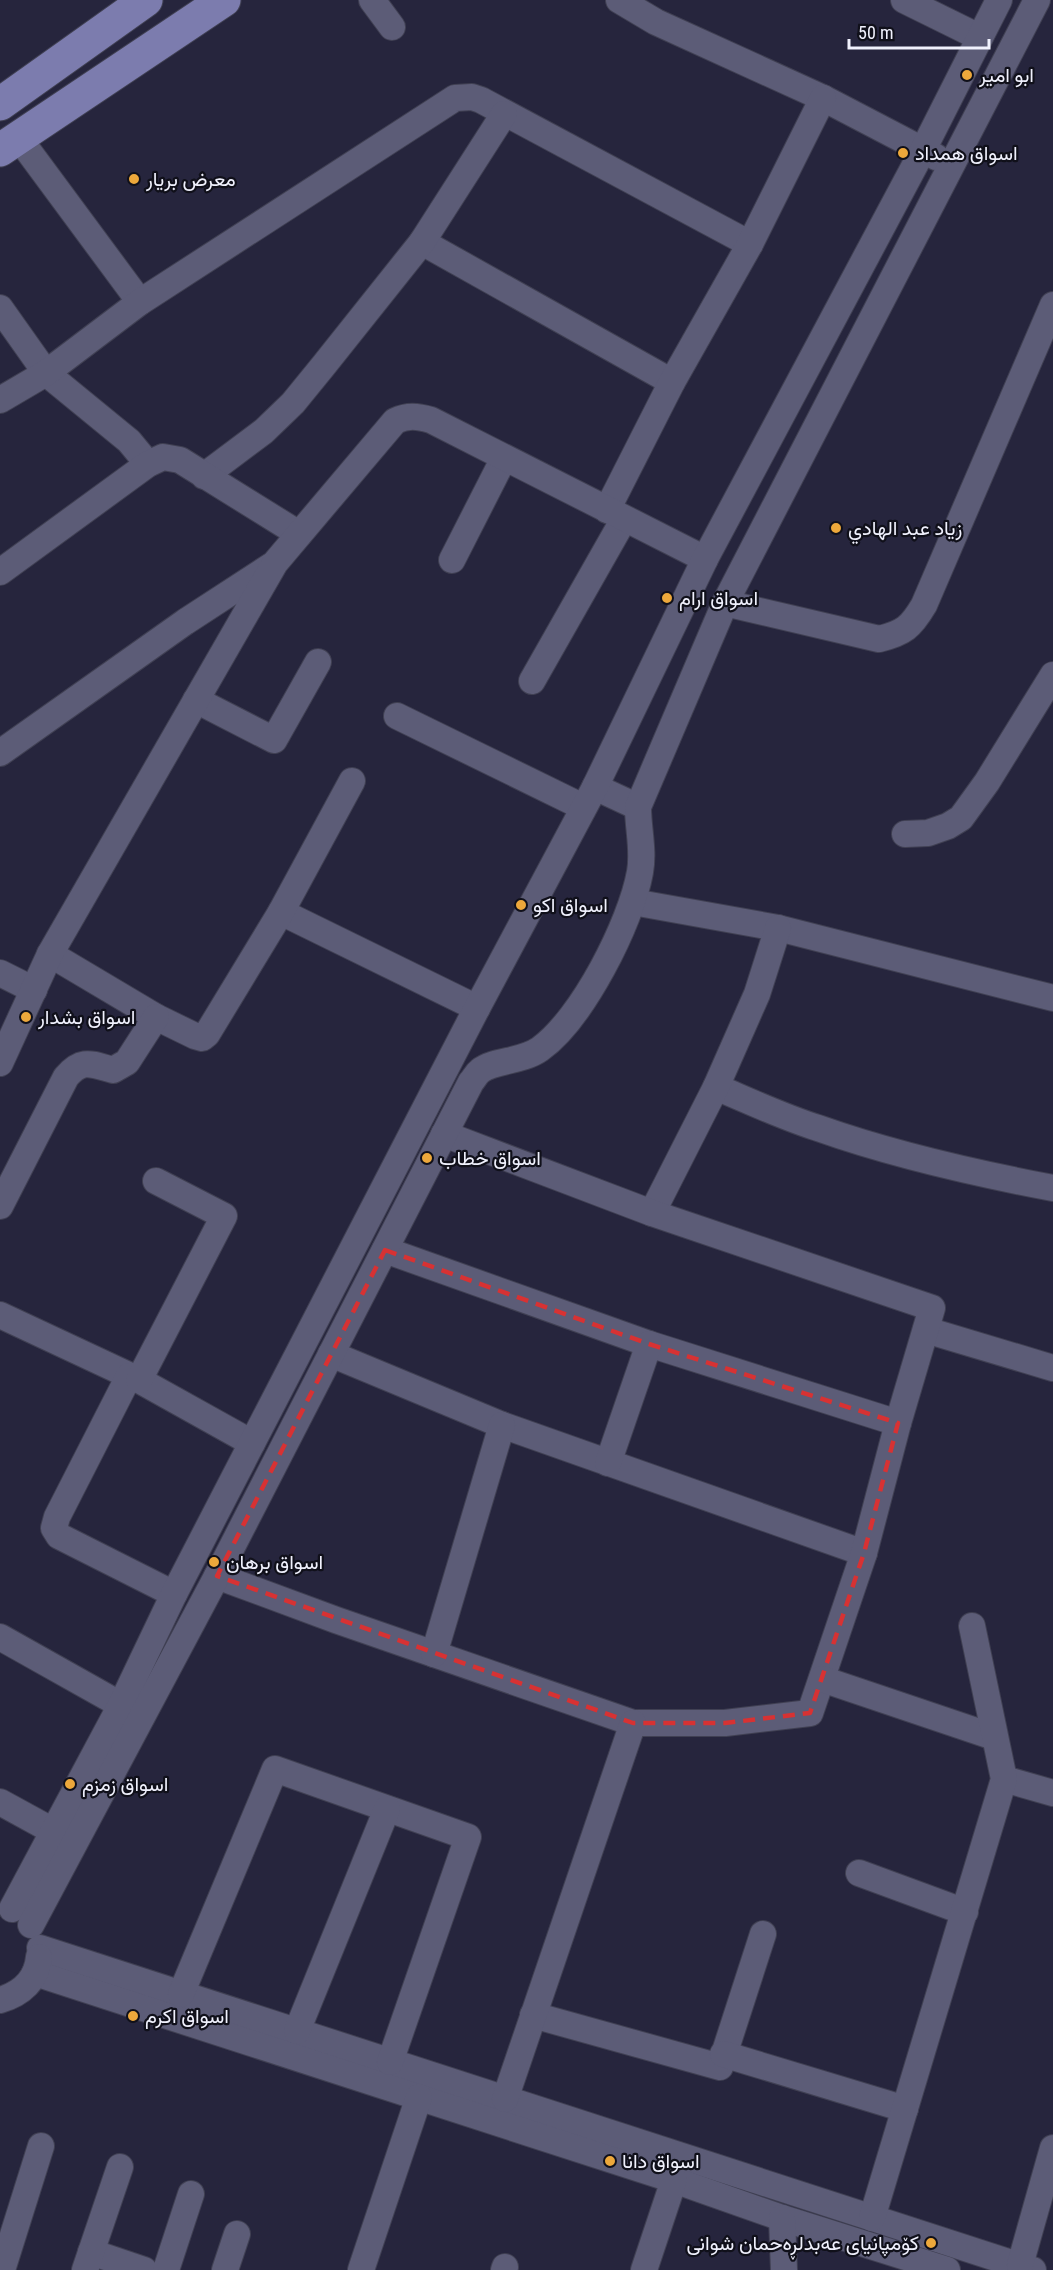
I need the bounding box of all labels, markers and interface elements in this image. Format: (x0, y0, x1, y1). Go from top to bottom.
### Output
scale bar (849, 12, 988, 50)
text: 50 m (858, 22, 893, 43)
place label: ابو امير (978, 63, 1034, 88)
marker: ابو امير (960, 68, 974, 82)
place label: اسواق همداد (915, 141, 1018, 166)
marker: اسواق همداد (896, 146, 910, 160)
place label: معرض بريار (145, 167, 236, 192)
marker: معرض بريار (127, 172, 141, 186)
place label: زياد عبد الهادي (848, 516, 962, 545)
marker: زياد عبد الهادي (829, 521, 843, 535)
place label: اسواق ارام (679, 586, 758, 611)
marker: اسواق ارام (660, 591, 674, 605)
place label: اسواق اكو (533, 893, 608, 918)
marker: اسواق اكو (514, 898, 528, 912)
place label: اسواق بشدار (37, 1005, 135, 1030)
marker: اسواق بشدار (19, 1010, 33, 1024)
place label: اسواق خطاب (439, 1146, 541, 1171)
marker: اسواق خطاب (420, 1151, 434, 1165)
place label: اسواق برهان (226, 1550, 323, 1575)
marker: اسواق برهان (207, 1555, 221, 1569)
place label: اسواق زمزم (82, 1772, 168, 1797)
marker: اسواق زمزم (63, 1777, 77, 1791)
place label: اسواق اكرم (145, 2004, 229, 2029)
marker: اسواق اكرم (126, 2009, 140, 2023)
place label: اسواق دانا (622, 2149, 700, 2174)
marker: اسواق دانا (603, 2154, 617, 2168)
place label: کۆمپانیای عەبدلڕەحمان شوانی (686, 2231, 919, 2260)
marker: کۆمپانیای عەبدلڕەحمان شوانی (924, 2236, 938, 2250)

